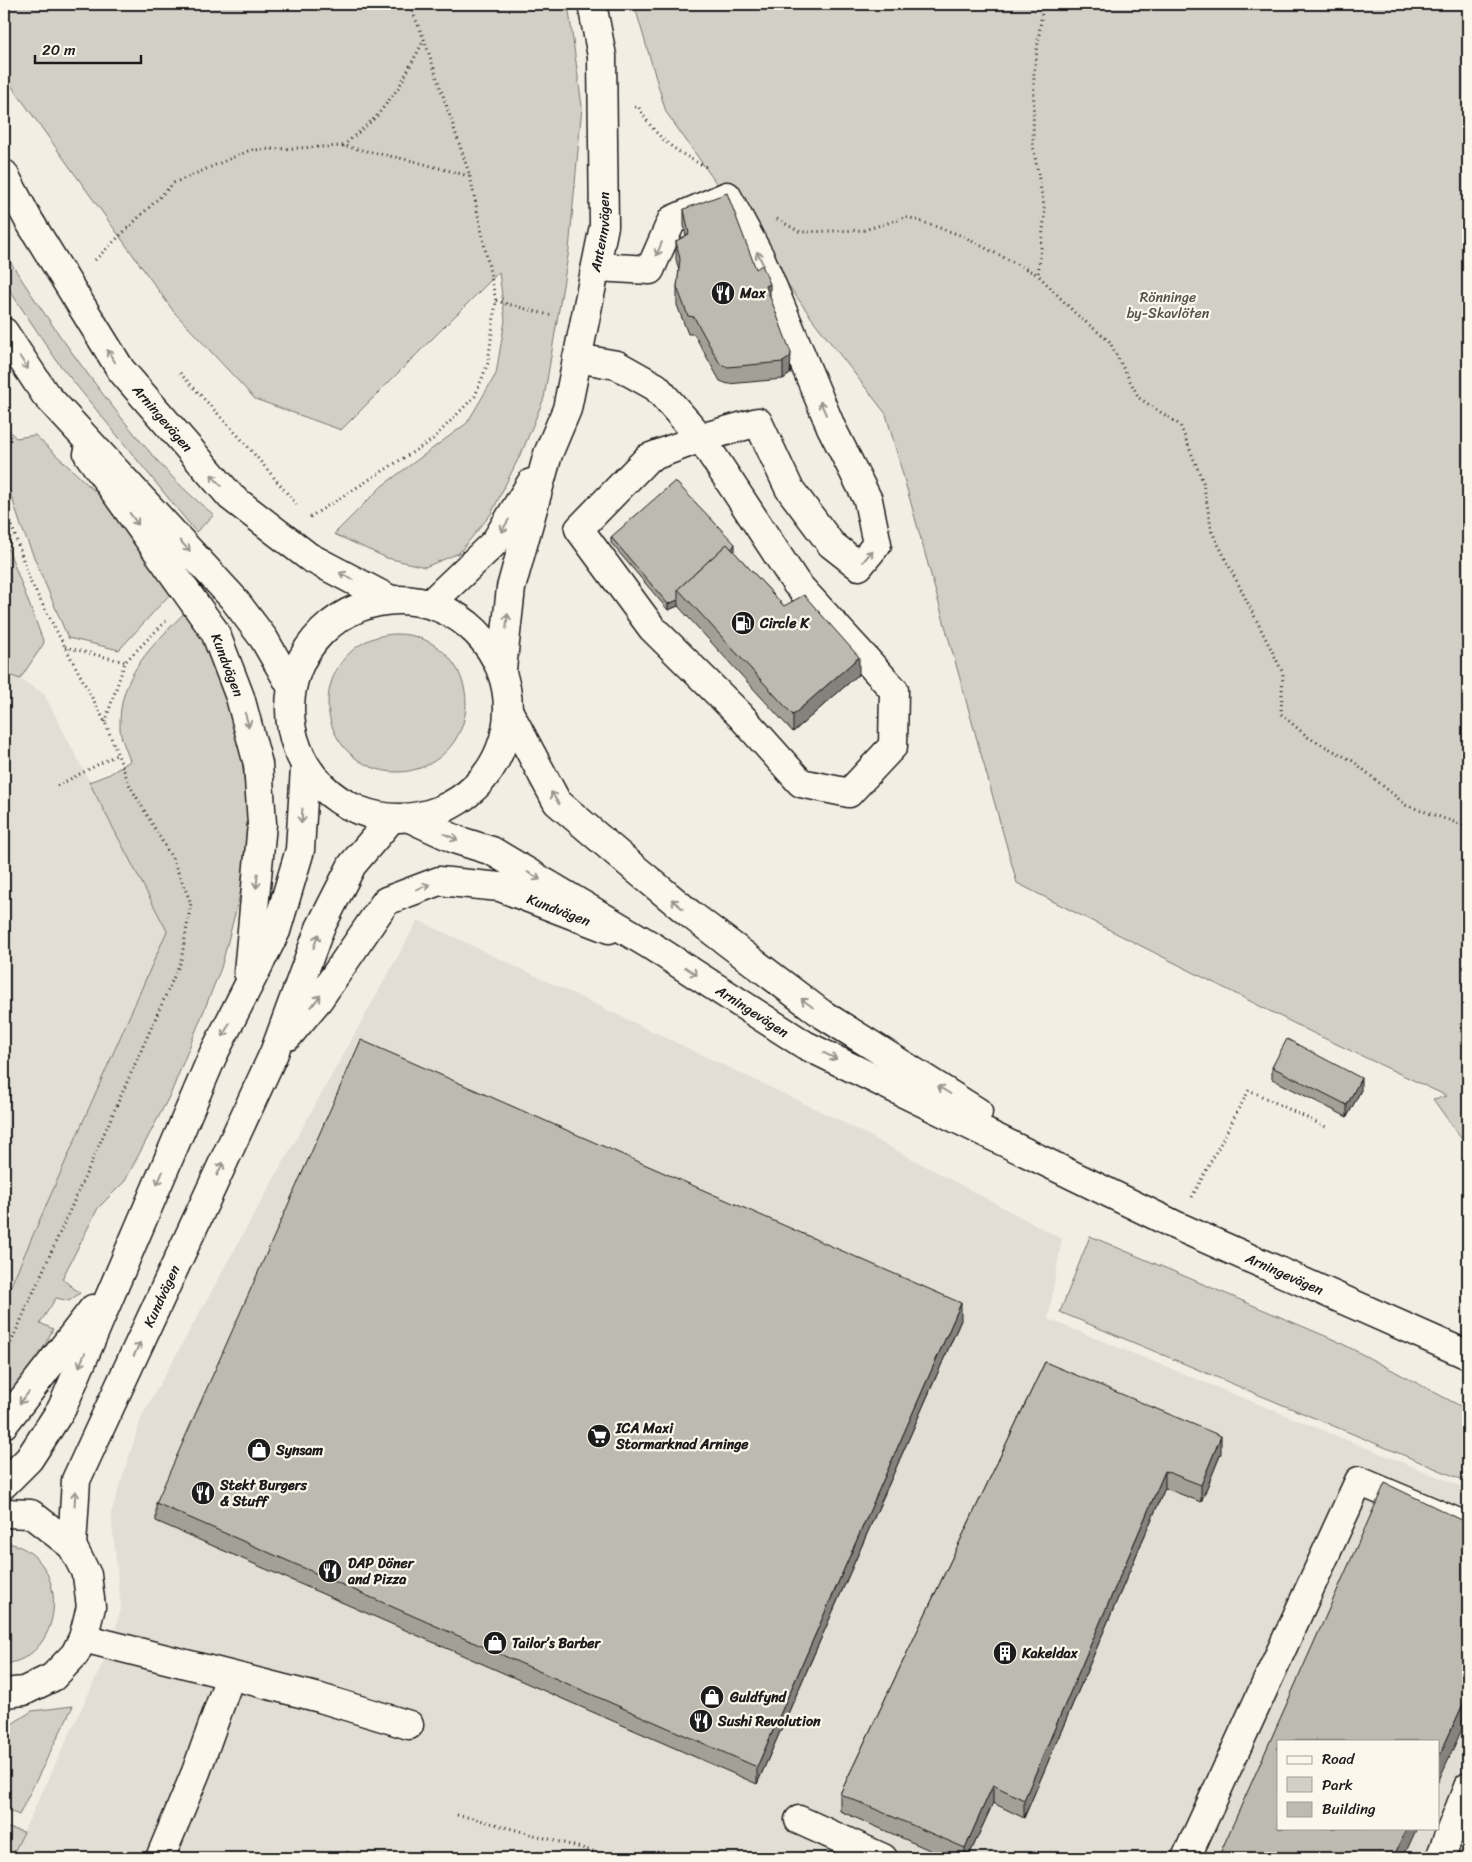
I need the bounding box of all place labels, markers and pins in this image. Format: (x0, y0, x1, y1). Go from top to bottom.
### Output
restaurant icon: Max (710, 280, 736, 306)
place label: Max (739, 281, 766, 306)
fuel station icon: Circle K (730, 610, 756, 636)
place label: Circle K (759, 611, 810, 636)
place label: ICA Maxi Stormarknad Arninge (615, 1416, 749, 1457)
supermarket icon: ICA Maxi Stormarknad Arninge (586, 1423, 612, 1449)
shop icon: Synsam (246, 1437, 272, 1463)
place label: Synsam (275, 1438, 323, 1463)
place label: Stekt Burgers & Stuff (219, 1473, 308, 1514)
restaurant icon: Stekt Burgers & Stuff (190, 1480, 216, 1506)
place label: DAP Döner and Pizza (347, 1551, 415, 1592)
restaurant icon: DAP Döner and Pizza (317, 1558, 343, 1584)
shop icon: Tailor’s Barber (482, 1630, 508, 1656)
place label: Tailor’s Barber (512, 1631, 602, 1656)
building icon: Kakeldax (992, 1640, 1018, 1666)
place label: Kakeldax (1021, 1641, 1079, 1666)
shop icon: Guldfynd (699, 1684, 725, 1710)
place label: Guldfynd (729, 1685, 787, 1710)
restaurant icon: Sushi Revolution (688, 1708, 714, 1734)
place label: Sushi Revolution (717, 1709, 821, 1734)

